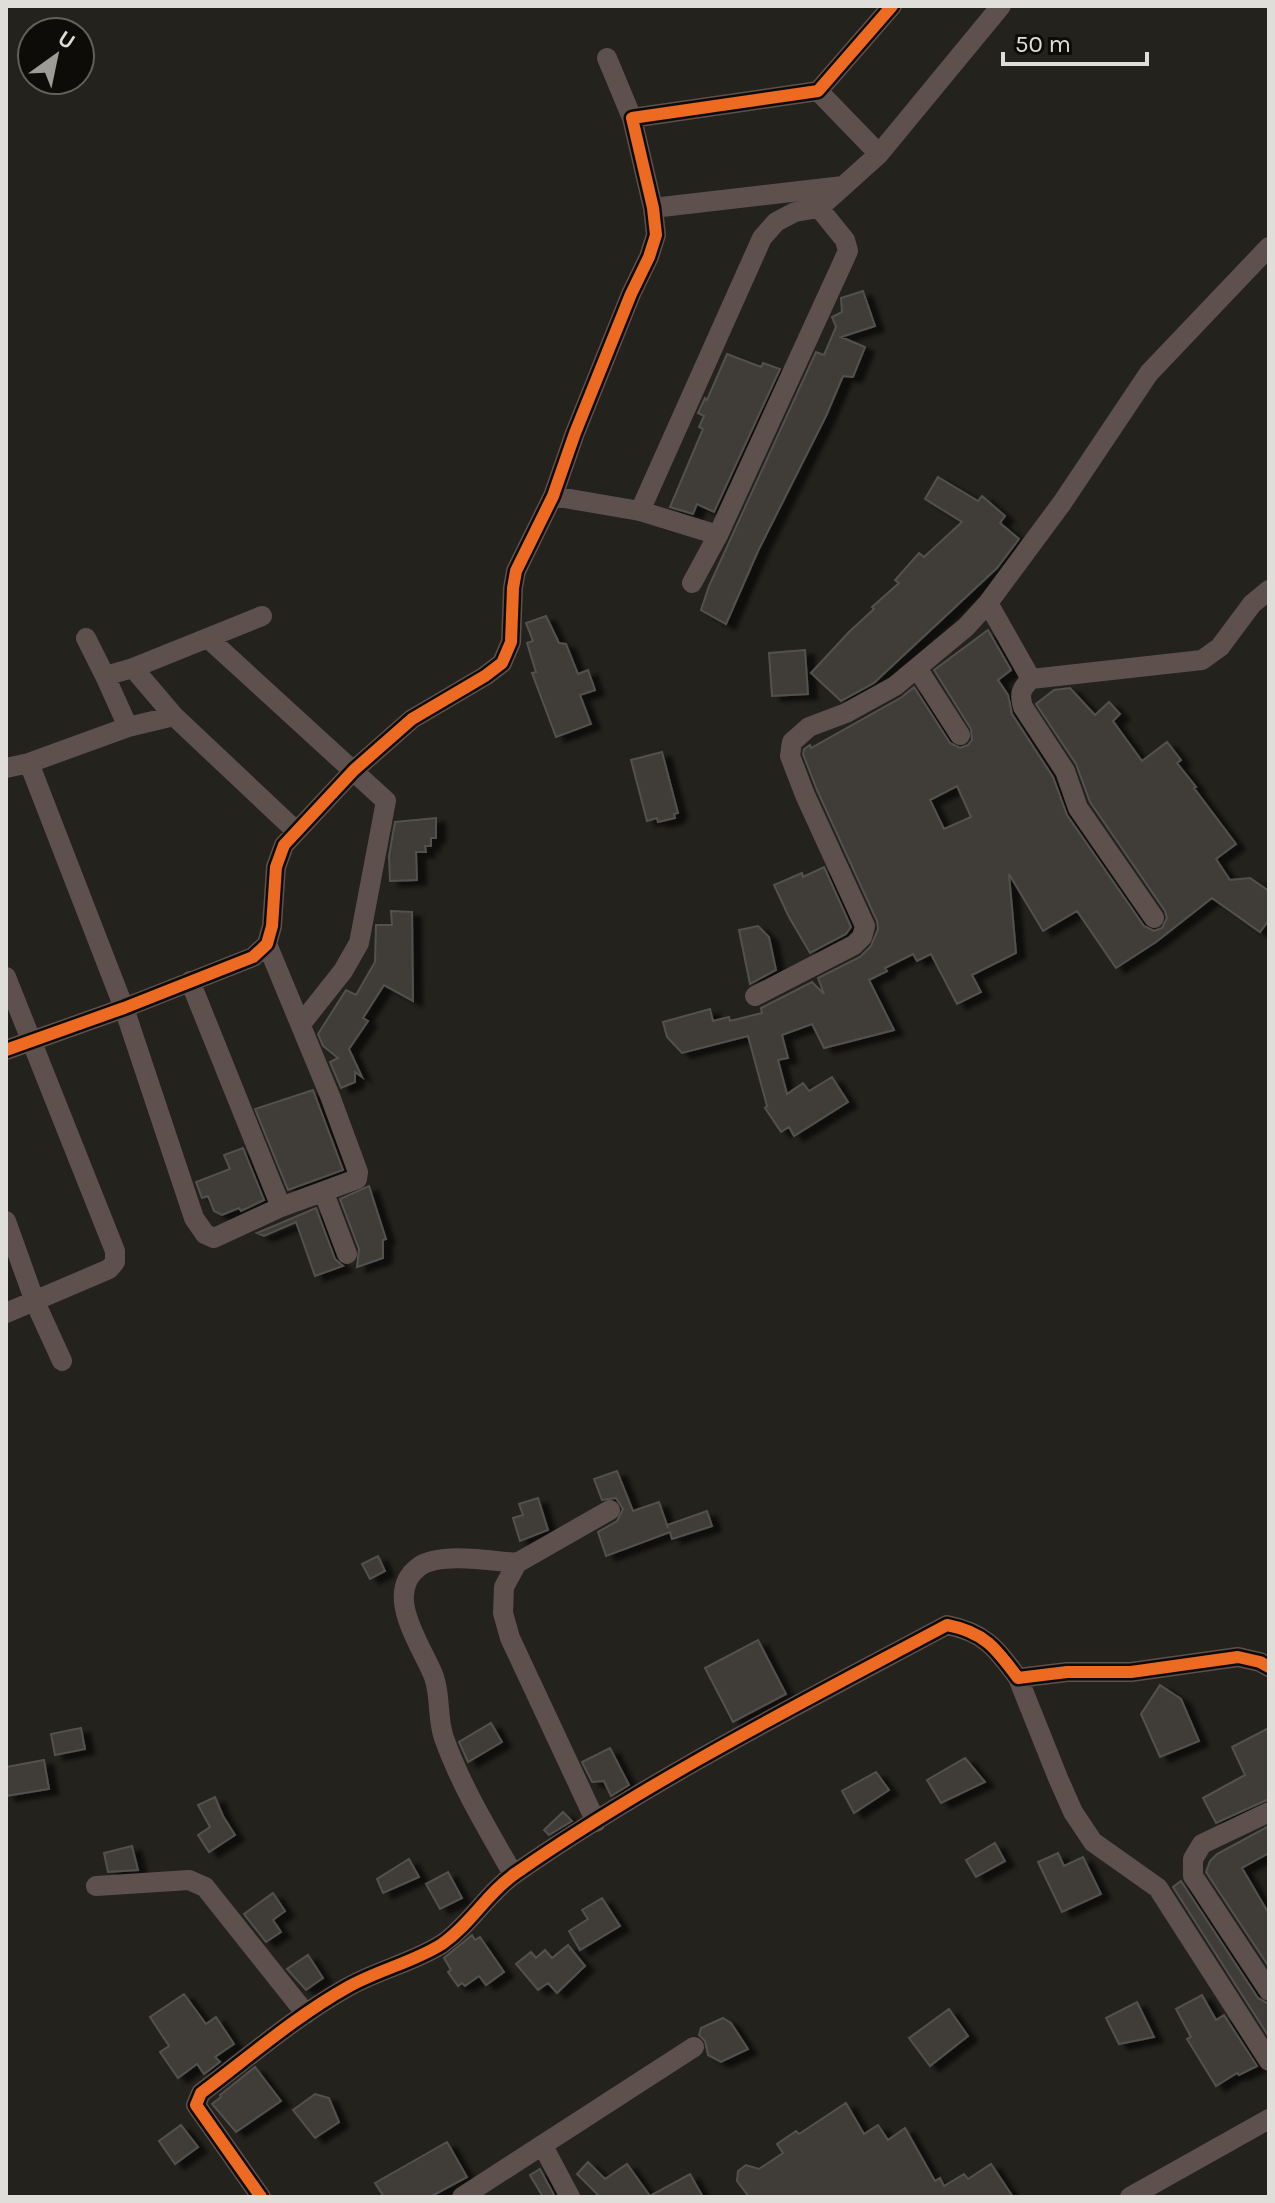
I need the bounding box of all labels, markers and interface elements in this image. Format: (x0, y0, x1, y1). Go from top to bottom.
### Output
north arrow (16, 16, 96, 96)
scale bar (1003, 16, 1147, 66)
text: U (53, 25, 80, 55)
text: 50 m (1015, 30, 1071, 58)

